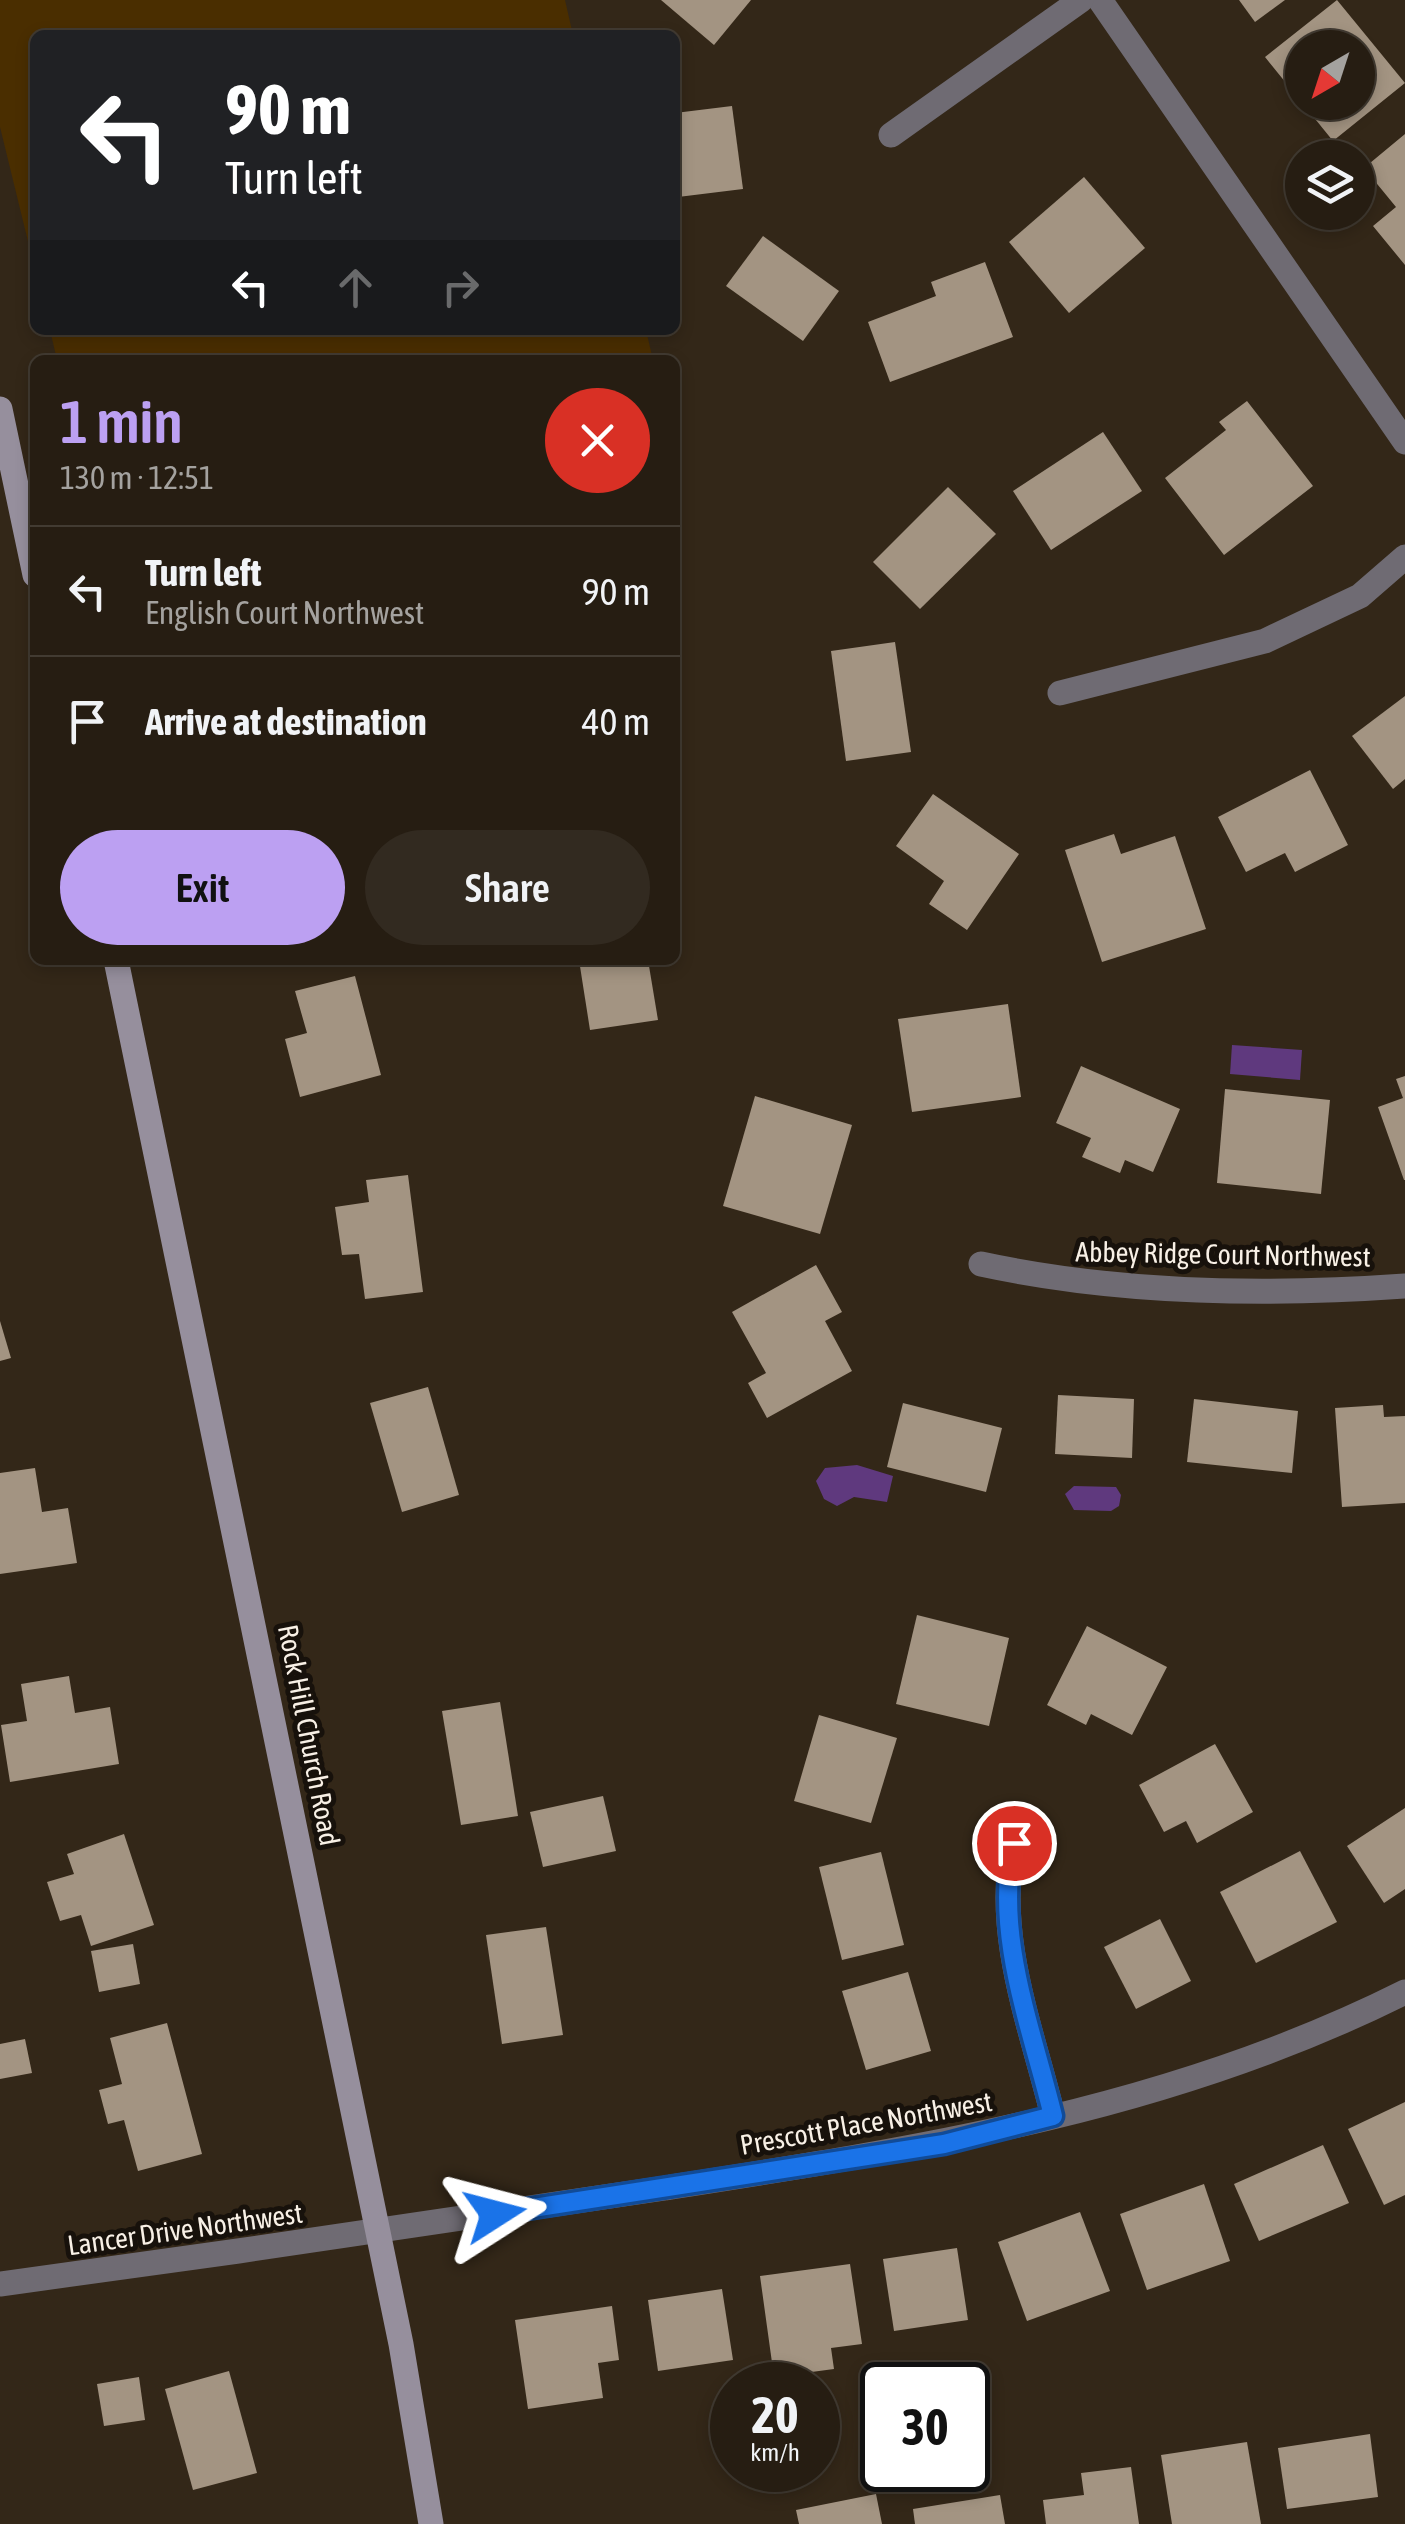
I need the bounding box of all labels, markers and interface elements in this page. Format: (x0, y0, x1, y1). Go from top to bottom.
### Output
north arrow (1285, 30, 1375, 120)
map controls (1285, 30, 1375, 230)
text: 90 m (225, 69, 351, 149)
icon: left (60, 70, 190, 200)
button: layers (1285, 140, 1375, 230)
text: Turn left (225, 152, 363, 204)
icon: left (223, 260, 278, 315)
icon: ahead (328, 260, 383, 315)
icon: right (433, 260, 488, 315)
text: 1 min (60, 387, 183, 456)
button: close (545, 388, 650, 493)
text: 130 m · 12:51 (60, 459, 214, 496)
text: Turn left (145, 551, 261, 594)
icon: left (60, 564, 115, 619)
text: 90 m (582, 570, 650, 613)
text: English Court Northwest (145, 594, 424, 631)
icon: arrive (60, 694, 115, 749)
text: Arrive at destination (145, 700, 427, 743)
text: 40 m (582, 700, 650, 743)
button: Exit (60, 830, 345, 945)
button: Share (365, 830, 650, 945)
street label: Abbey Ridge Court Northwest (1075, 1235, 1371, 1273)
street label: Rock Hill Church Road (272, 1622, 346, 1848)
pin (972, 1801, 1057, 1886)
icon: arrive (987, 1816, 1042, 1871)
street label: Prescott Place Northwest (737, 2085, 995, 2161)
position arrow (443, 2162, 547, 2266)
street label: Lancer Drive Northwest (65, 2197, 305, 2261)
speed limit sign: 30 (860, 2362, 990, 2492)
text: 20 (751, 2386, 798, 2444)
text: km/h (750, 2438, 800, 2466)

